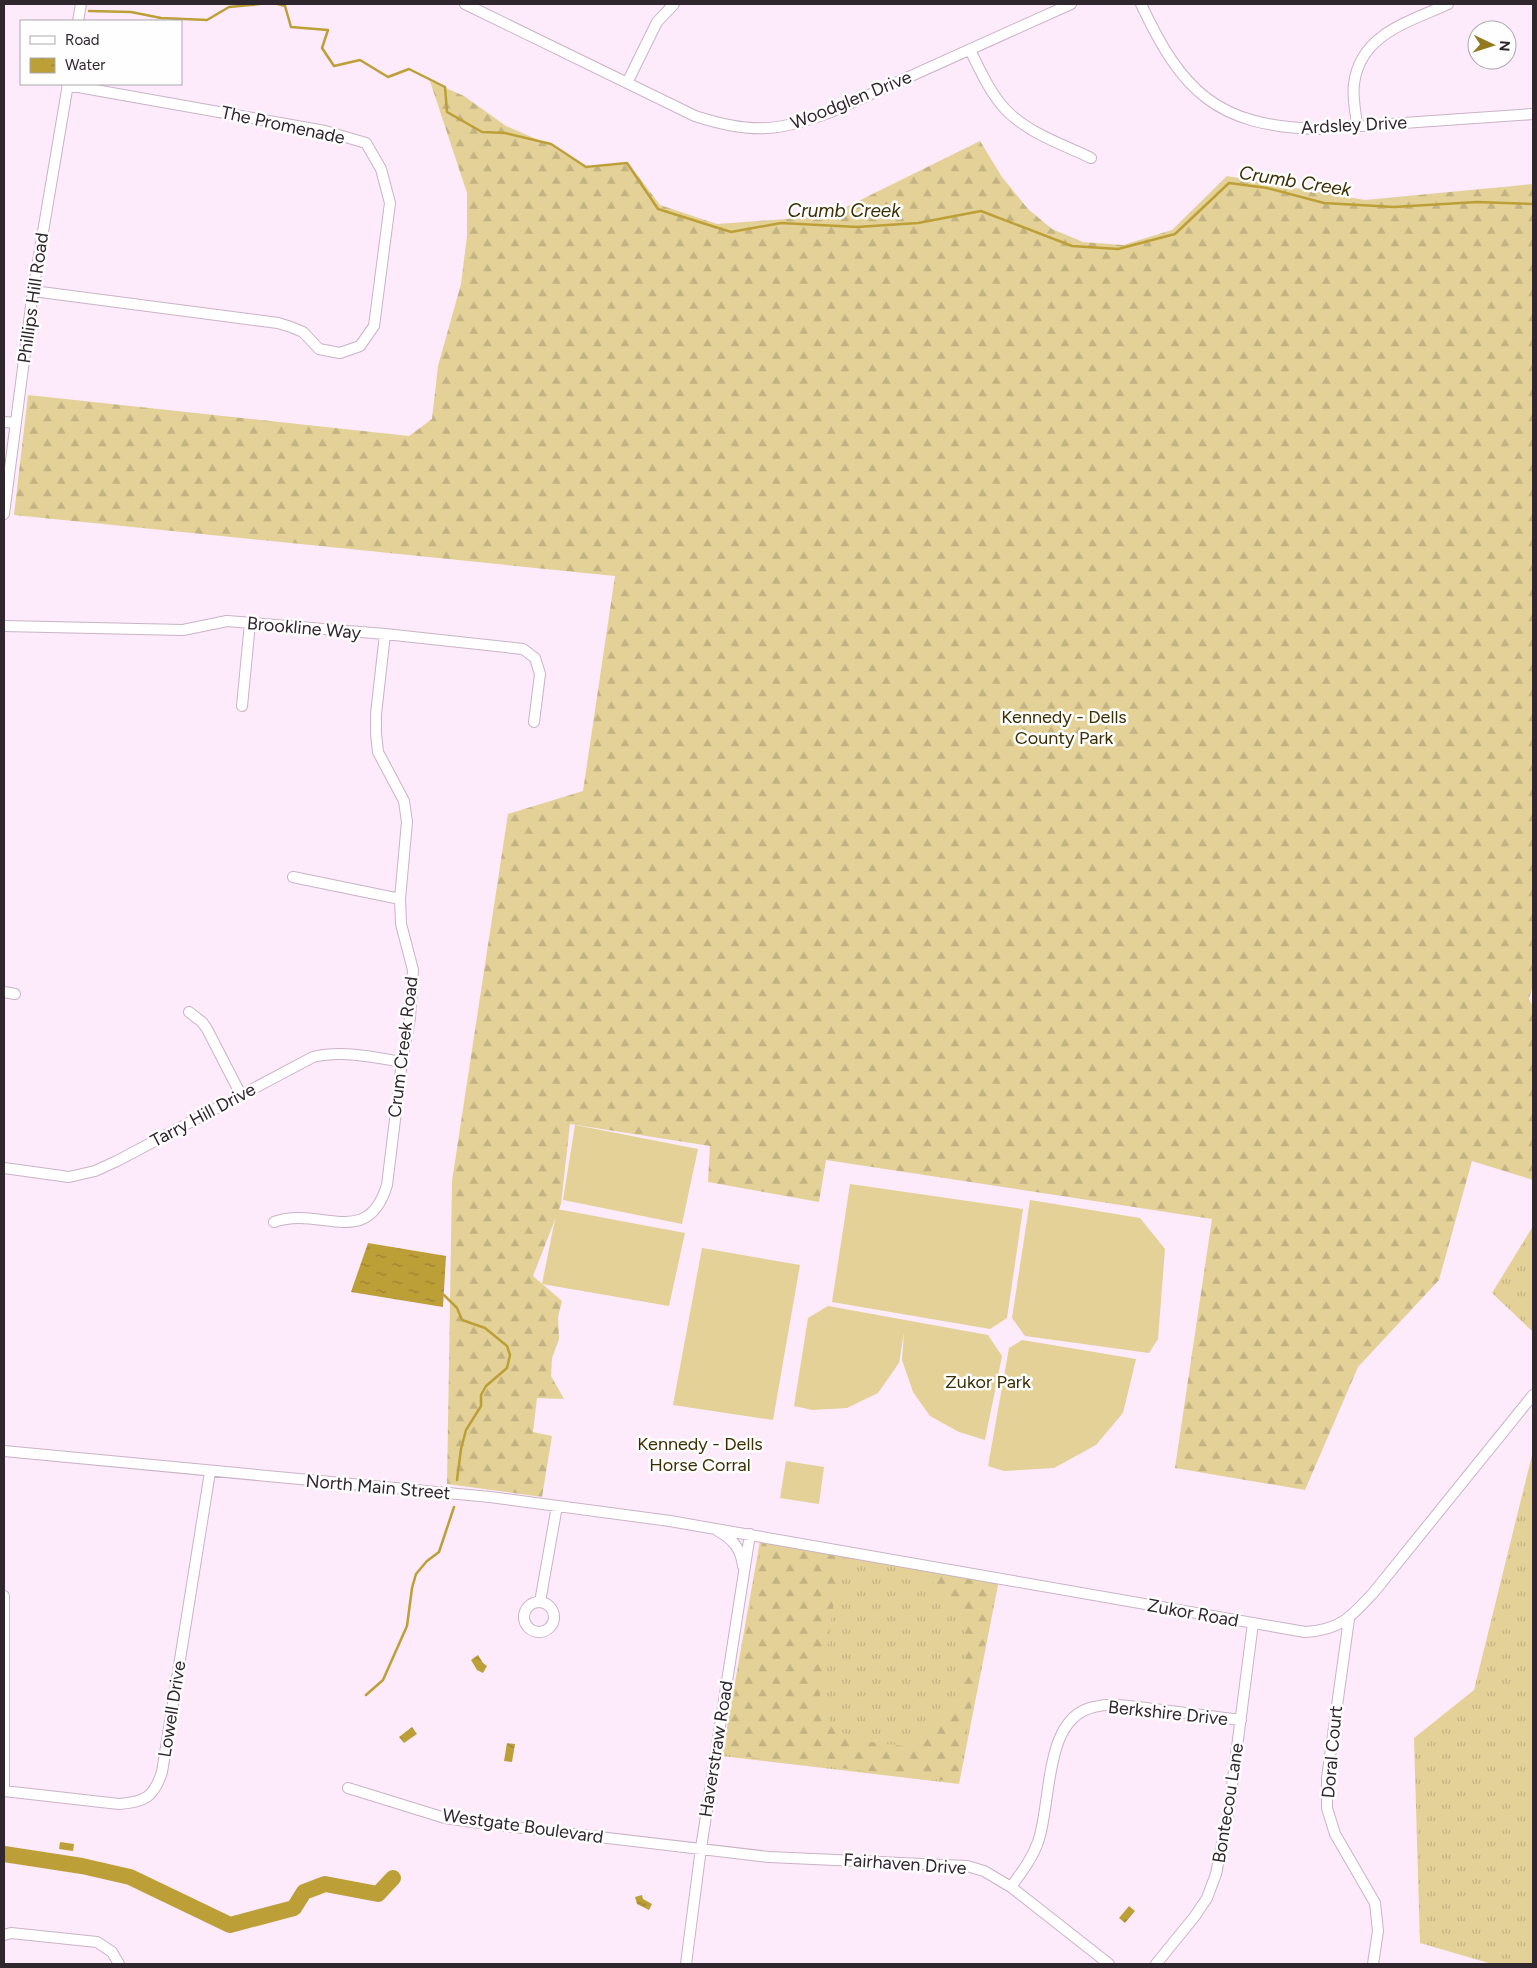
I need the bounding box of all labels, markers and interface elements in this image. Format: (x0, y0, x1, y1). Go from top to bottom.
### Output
legend (20, 20, 182, 85)
north arrow (1467, 20, 1517, 70)
text: Road (65, 31, 100, 49)
text: N (1496, 40, 1513, 52)
text: Water (65, 56, 105, 74)
street label: Woodglen Drive (787, 66, 915, 134)
street label: The Promenade (219, 101, 347, 149)
street label: Ardsley Drive (1300, 111, 1408, 139)
water label: Crumb Creek (1237, 161, 1353, 201)
water label: Crumb Creek (788, 199, 901, 222)
street label: Phillips Hill Road (13, 231, 53, 365)
street label: Brookline Way (246, 612, 362, 644)
park label: Kennedy - Dells County Park (1001, 706, 1127, 749)
street label: Crum Creek Road (383, 975, 423, 1119)
street label: Tarry Hill Drive (147, 1078, 259, 1152)
park label: Zukor Park (945, 1371, 1031, 1393)
park label: Kennedy - Dells Horse Corral (637, 1433, 763, 1476)
street label: North Main Street (305, 1470, 451, 1504)
street label: Zukor Road (1146, 1594, 1240, 1632)
street label: Lowell Drive (154, 1659, 190, 1759)
street label: Haverstraw Road (694, 1679, 738, 1819)
street label: Berkshire Drive (1107, 1696, 1229, 1730)
street label: Doral Court (1317, 1705, 1347, 1799)
street label: Bontecou Lane (1208, 1741, 1248, 1865)
street label: Westgate Boulevard (441, 1804, 605, 1848)
street label: Fairhaven Drive (843, 1849, 967, 1879)

